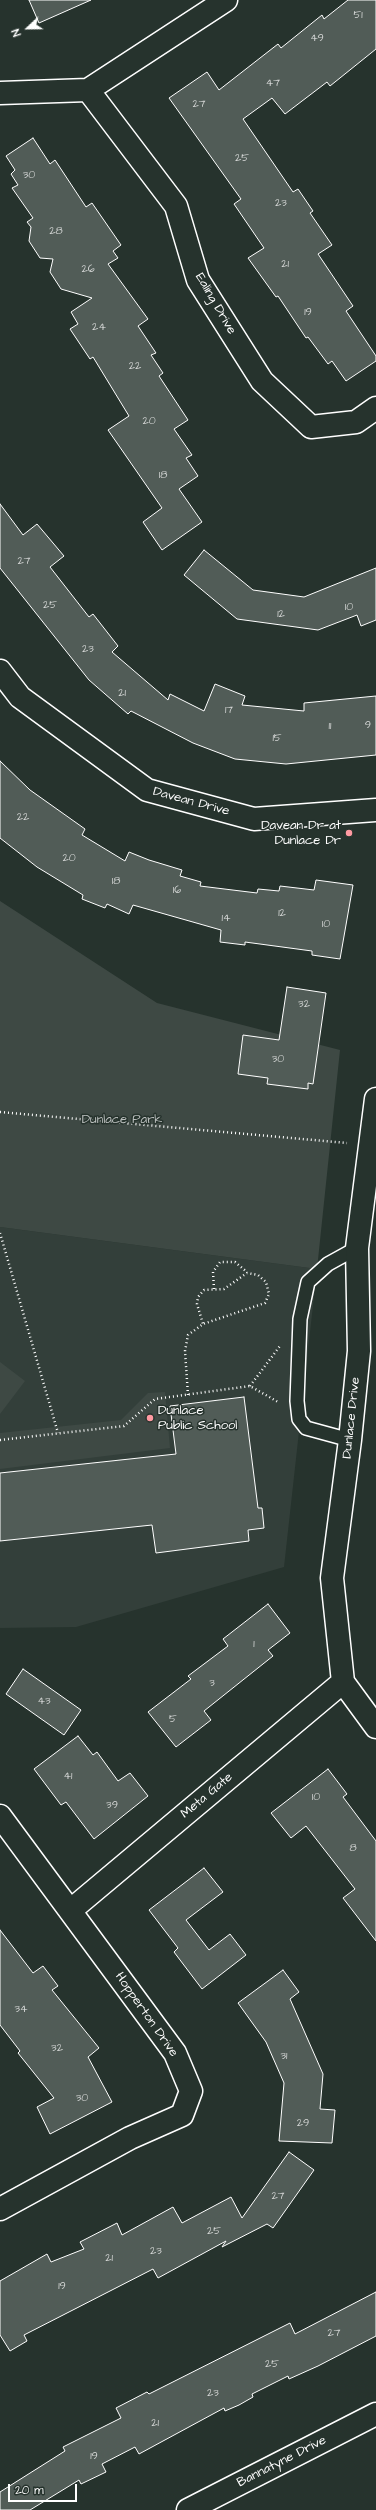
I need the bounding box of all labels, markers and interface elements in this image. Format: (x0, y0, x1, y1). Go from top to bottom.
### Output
north arrow (8, 8, 48, 48)
house number: 51 (353, 9, 363, 23)
text: N (8, 27, 25, 39)
house number: 49 (310, 32, 324, 46)
house number: 47 (266, 77, 280, 91)
house number: 27 (192, 98, 206, 112)
house number: 25 (235, 152, 249, 166)
house number: 30 (23, 169, 35, 183)
house number: 23 (275, 197, 287, 211)
house number: 28 (49, 225, 63, 239)
house number: 21 (281, 258, 289, 272)
house number: 26 (81, 263, 95, 277)
street label: Ealing Drive (191, 271, 239, 337)
house number: 19 (304, 306, 312, 320)
house number: 24 (92, 321, 106, 335)
house number: 22 (129, 360, 141, 374)
house number: 20 (142, 415, 156, 429)
house number: 18 (159, 469, 167, 483)
house number: 27 (17, 555, 31, 569)
house number: 25 (43, 599, 57, 613)
house number: 10 (345, 601, 353, 615)
house number: 12 (277, 608, 285, 622)
house number: 23 (82, 643, 94, 657)
house number: 21 (118, 687, 126, 701)
house number: 17 (225, 704, 233, 718)
house number: 9 (365, 719, 371, 733)
house number: 11 (329, 720, 331, 734)
house number: 15 (272, 732, 282, 746)
street label: Davean Drive (151, 784, 231, 820)
house number: 22 (17, 811, 29, 825)
place label: Davean Dr at Dunlace Dr (261, 818, 341, 849)
marker: Davean Dr at Dunlace Dr (344, 828, 354, 838)
house number: 20 (62, 852, 76, 866)
house number: 18 (112, 875, 120, 889)
house number: 16 (173, 884, 181, 898)
house number: 12 (278, 907, 286, 921)
house number: 14 (222, 912, 230, 926)
house number: 10 (322, 918, 330, 932)
house number: 32 (298, 998, 310, 1012)
house number: 30 (272, 1053, 284, 1067)
park label: Dunlace Park (82, 1112, 162, 1128)
street label: Dunlace Drive (340, 1376, 364, 1460)
place label: Dunlace Public School (158, 1403, 237, 1434)
marker: Dunlace Public School (145, 1413, 155, 1423)
house number: 1 (253, 1638, 255, 1652)
house number: 3 (209, 1677, 215, 1691)
house number: 43 (37, 1695, 51, 1709)
house number: 5 (169, 1713, 177, 1727)
house number: 41 (64, 1770, 72, 1784)
street label: Meta Gate (178, 1770, 236, 1822)
house number: 10 (312, 1791, 320, 1805)
house number: 39 (106, 1799, 118, 1813)
house number: 8 (349, 1842, 357, 1856)
street label: Hopperton Drive (111, 1970, 181, 2060)
house number: 34 (14, 2003, 28, 2017)
house number: 32 (51, 2042, 63, 2056)
house number: 31 (280, 2050, 288, 2064)
house number: 30 (76, 2092, 88, 2106)
house number: 29 (297, 2117, 309, 2131)
house number: 27 (271, 2190, 285, 2204)
house number: 25 (207, 2225, 221, 2239)
house number: 23 (150, 2245, 162, 2259)
house number: 21 (105, 2252, 113, 2266)
house number: 19 (58, 2280, 66, 2294)
house number: 27 (327, 2327, 341, 2341)
house number: 25 (265, 2358, 279, 2372)
house number: 23 (207, 2387, 219, 2401)
house number: 21 (151, 2417, 159, 2431)
street label: Bannatyne Drive (235, 2433, 329, 2491)
house number: 19 (90, 2450, 98, 2464)
scale bar (10, 2476, 79, 2502)
text: 20 m (15, 2482, 44, 2499)

